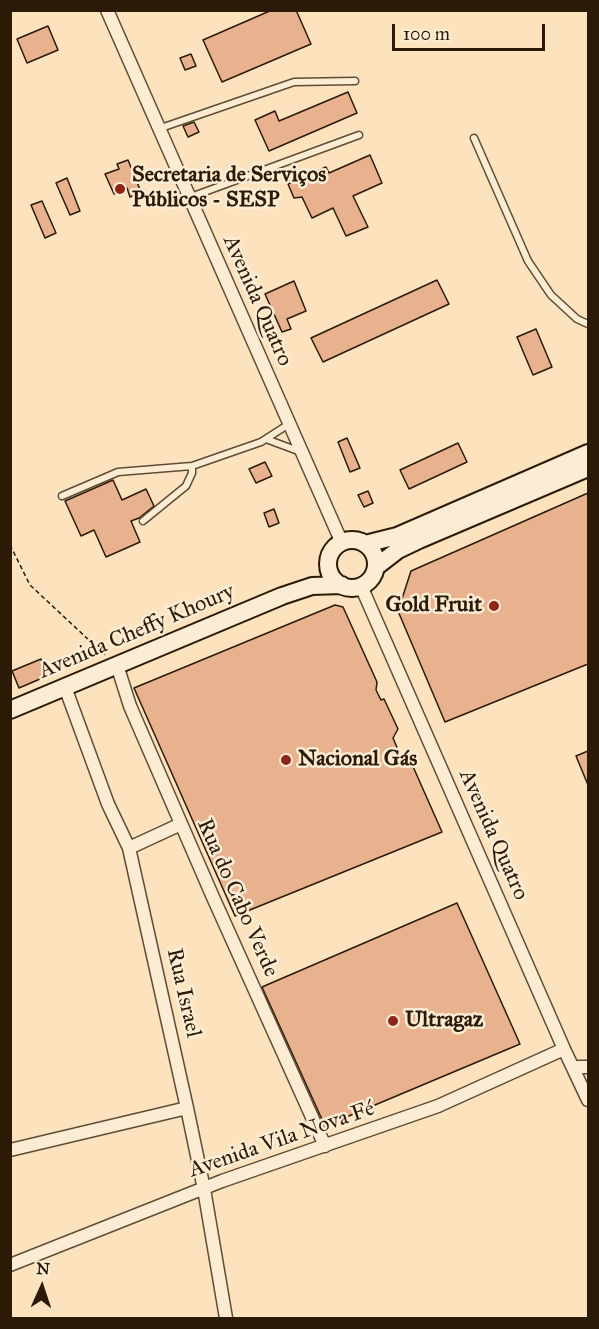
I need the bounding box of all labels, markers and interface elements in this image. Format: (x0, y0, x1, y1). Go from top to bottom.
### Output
scale bar (395, 12, 548, 50)
text: 100 m (403, 23, 450, 45)
place label: Secretaria de Serviços Públicos - SESP (132, 163, 326, 214)
marker: Secretaria de Serviços Públicos - SESP (113, 182, 127, 196)
street label: Avenida Quatro (216, 232, 298, 370)
street label: Avenida Cheffy Khoury (35, 579, 239, 685)
place label: Gold Fruit (385, 593, 482, 619)
marker: Gold Fruit (487, 599, 501, 613)
place label: Nacional Gás (298, 747, 417, 773)
marker: Nacional Gás (279, 753, 293, 767)
street label: Avenida Quatro (452, 766, 534, 904)
street label: Rua do Cabo Verde (190, 815, 284, 981)
street label: Rua Israel (160, 946, 206, 1040)
place label: Ultragaz (405, 1008, 483, 1034)
marker: Ultragaz (386, 1014, 400, 1028)
street label: Avenida Vila Nova Fé (186, 1096, 378, 1184)
north arrow (12, 1257, 72, 1317)
text: N (36, 1259, 50, 1278)

